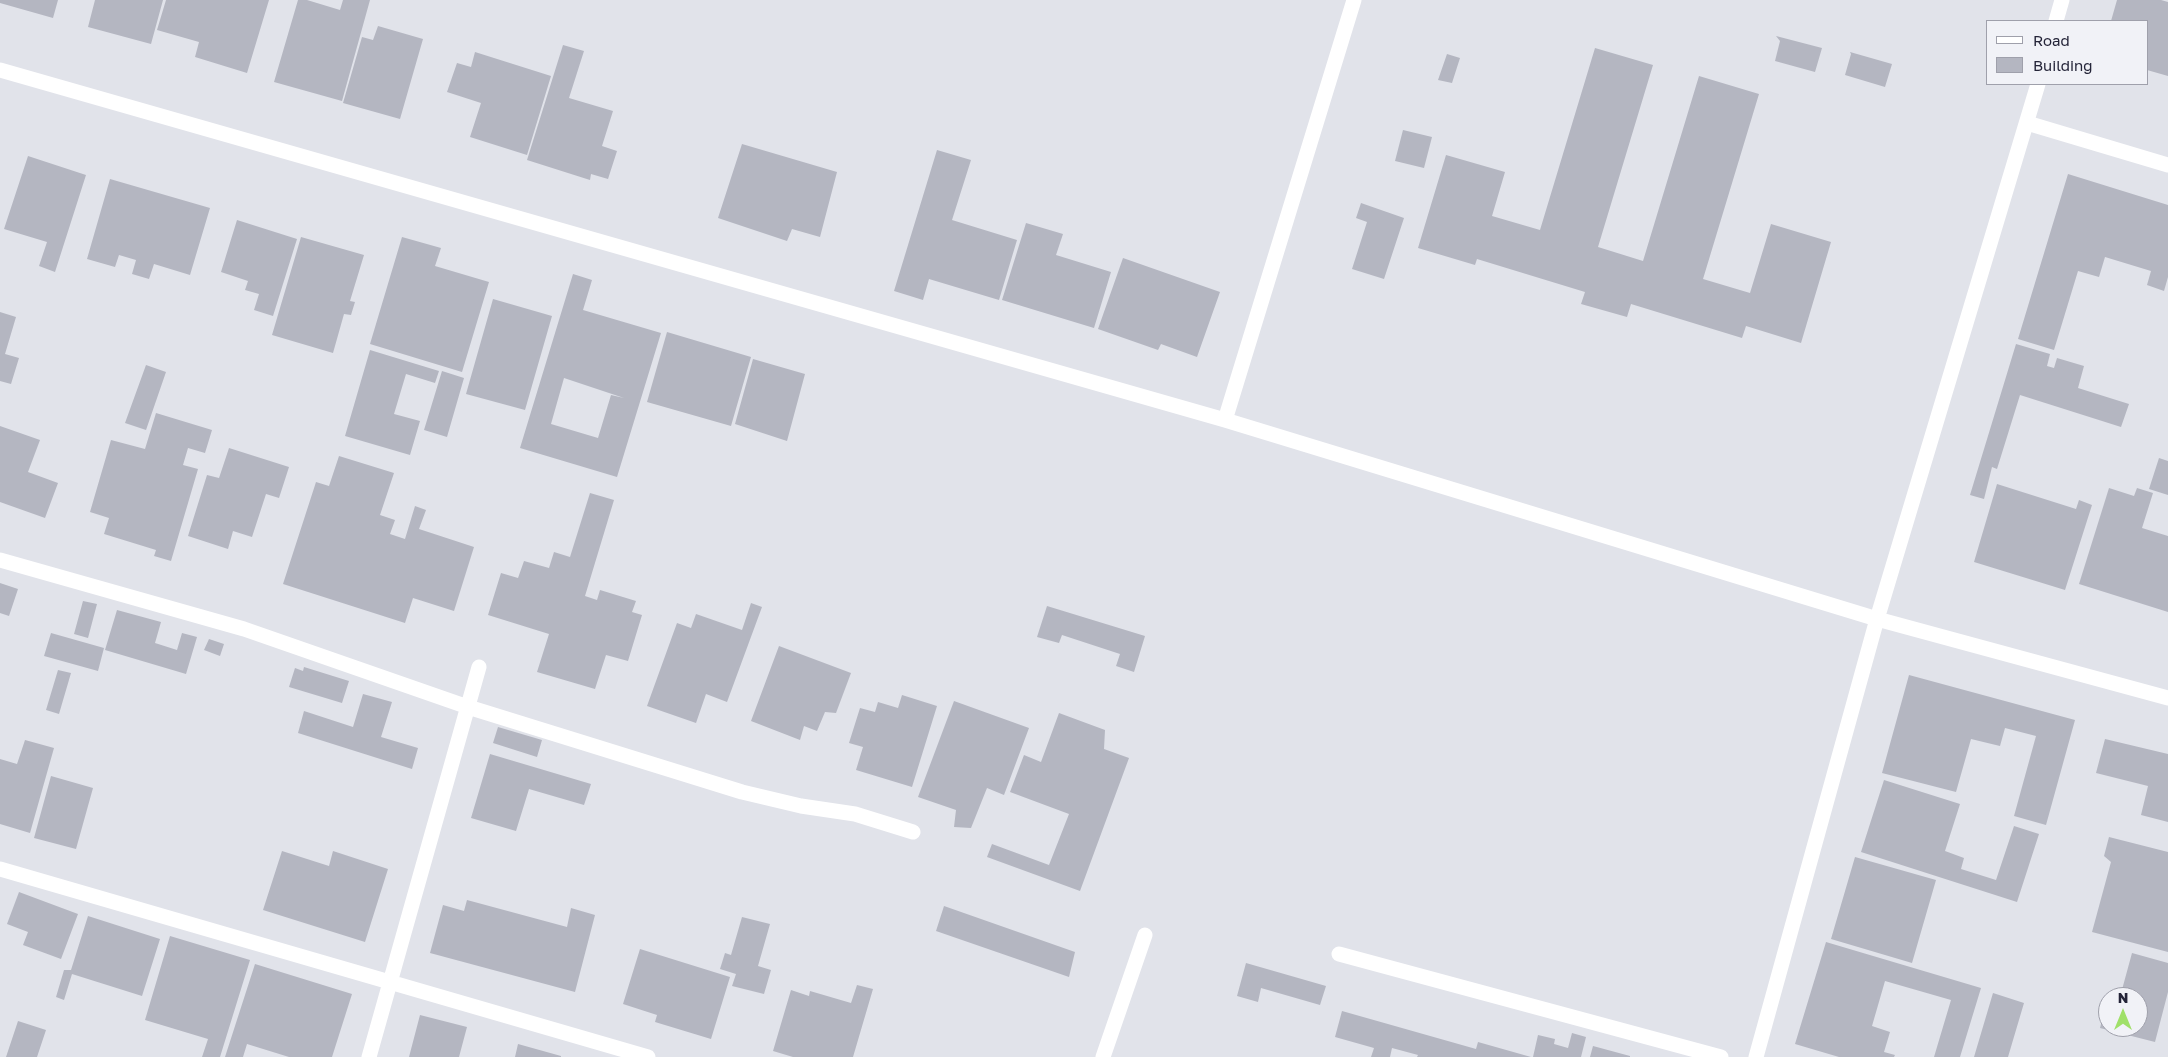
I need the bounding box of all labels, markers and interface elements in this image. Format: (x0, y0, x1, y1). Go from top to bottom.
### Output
legend (1986, 20, 2148, 85)
text: Road (2033, 31, 2070, 49)
text: Building (2033, 56, 2093, 74)
north arrow (2098, 987, 2148, 1037)
text: N (2118, 989, 2128, 1006)

